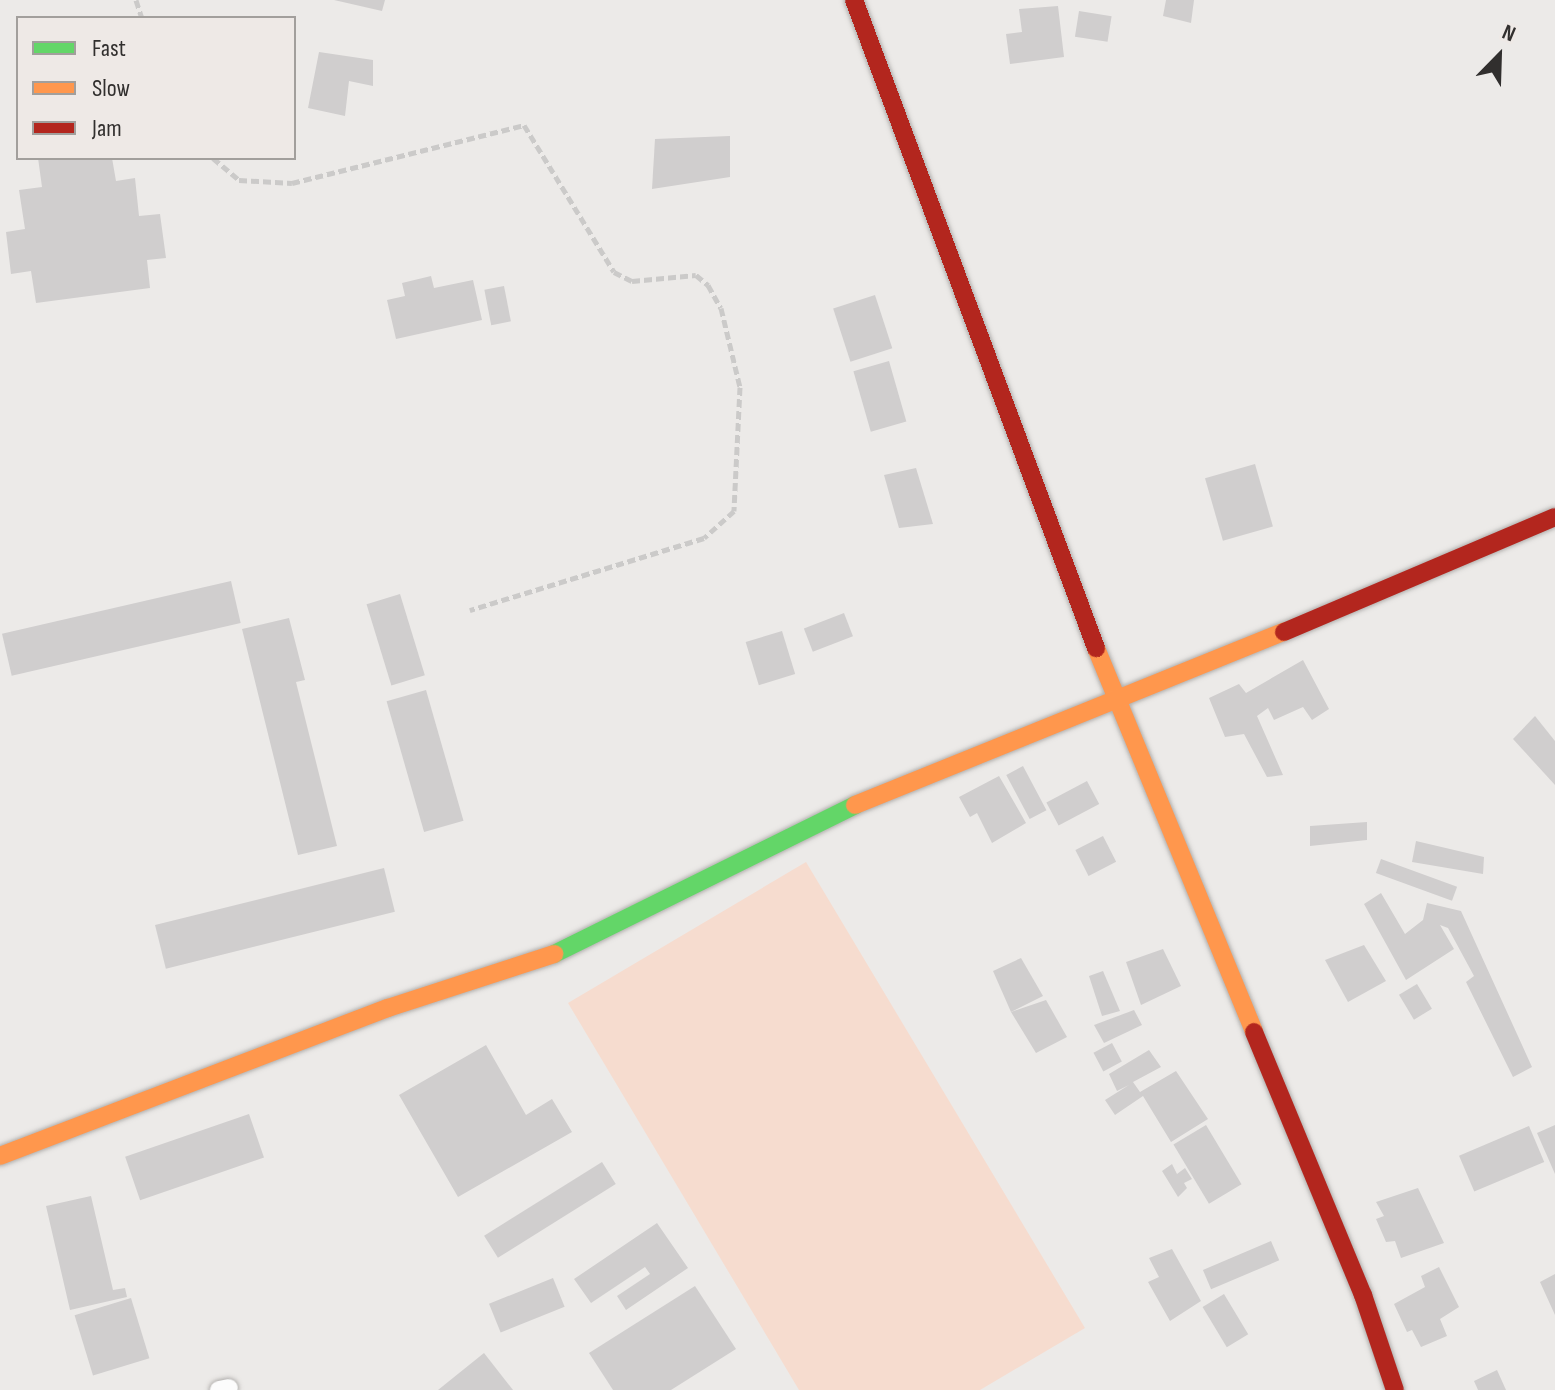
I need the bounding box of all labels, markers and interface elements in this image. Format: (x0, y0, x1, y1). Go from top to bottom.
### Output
legend (16, 16, 296, 160)
north arrow (1459, 16, 1539, 96)
text: N (1498, 19, 1519, 48)
text: Fast (92, 34, 126, 63)
text: Slow (92, 74, 130, 103)
text: Jam (92, 114, 122, 143)

